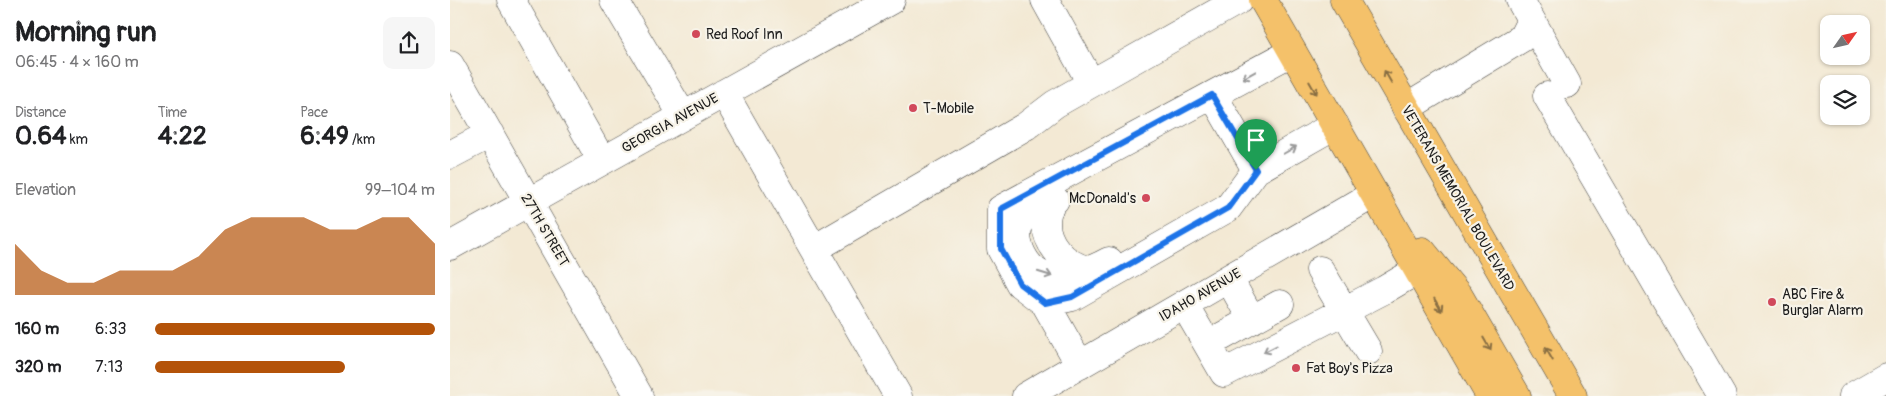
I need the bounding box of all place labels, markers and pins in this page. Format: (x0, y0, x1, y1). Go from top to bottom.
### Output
place label: Red Roof Inn (706, 26, 783, 43)
marker: Red Roof Inn (690, 28, 702, 40)
place label: T-Mobile (923, 100, 974, 117)
marker: T-Mobile (907, 102, 919, 114)
pin (1235, 119, 1277, 170)
place label: McDonald's (1069, 190, 1137, 207)
marker: McDonald's (1140, 192, 1152, 204)
place label: ABC Fire & Burglar Alarm (1782, 286, 1863, 319)
marker: ABC Fire & Burglar Alarm (1766, 296, 1778, 308)
place label: Fat Boy's Pizza (1306, 360, 1393, 377)
marker: Fat Boy's Pizza (1290, 362, 1302, 374)

